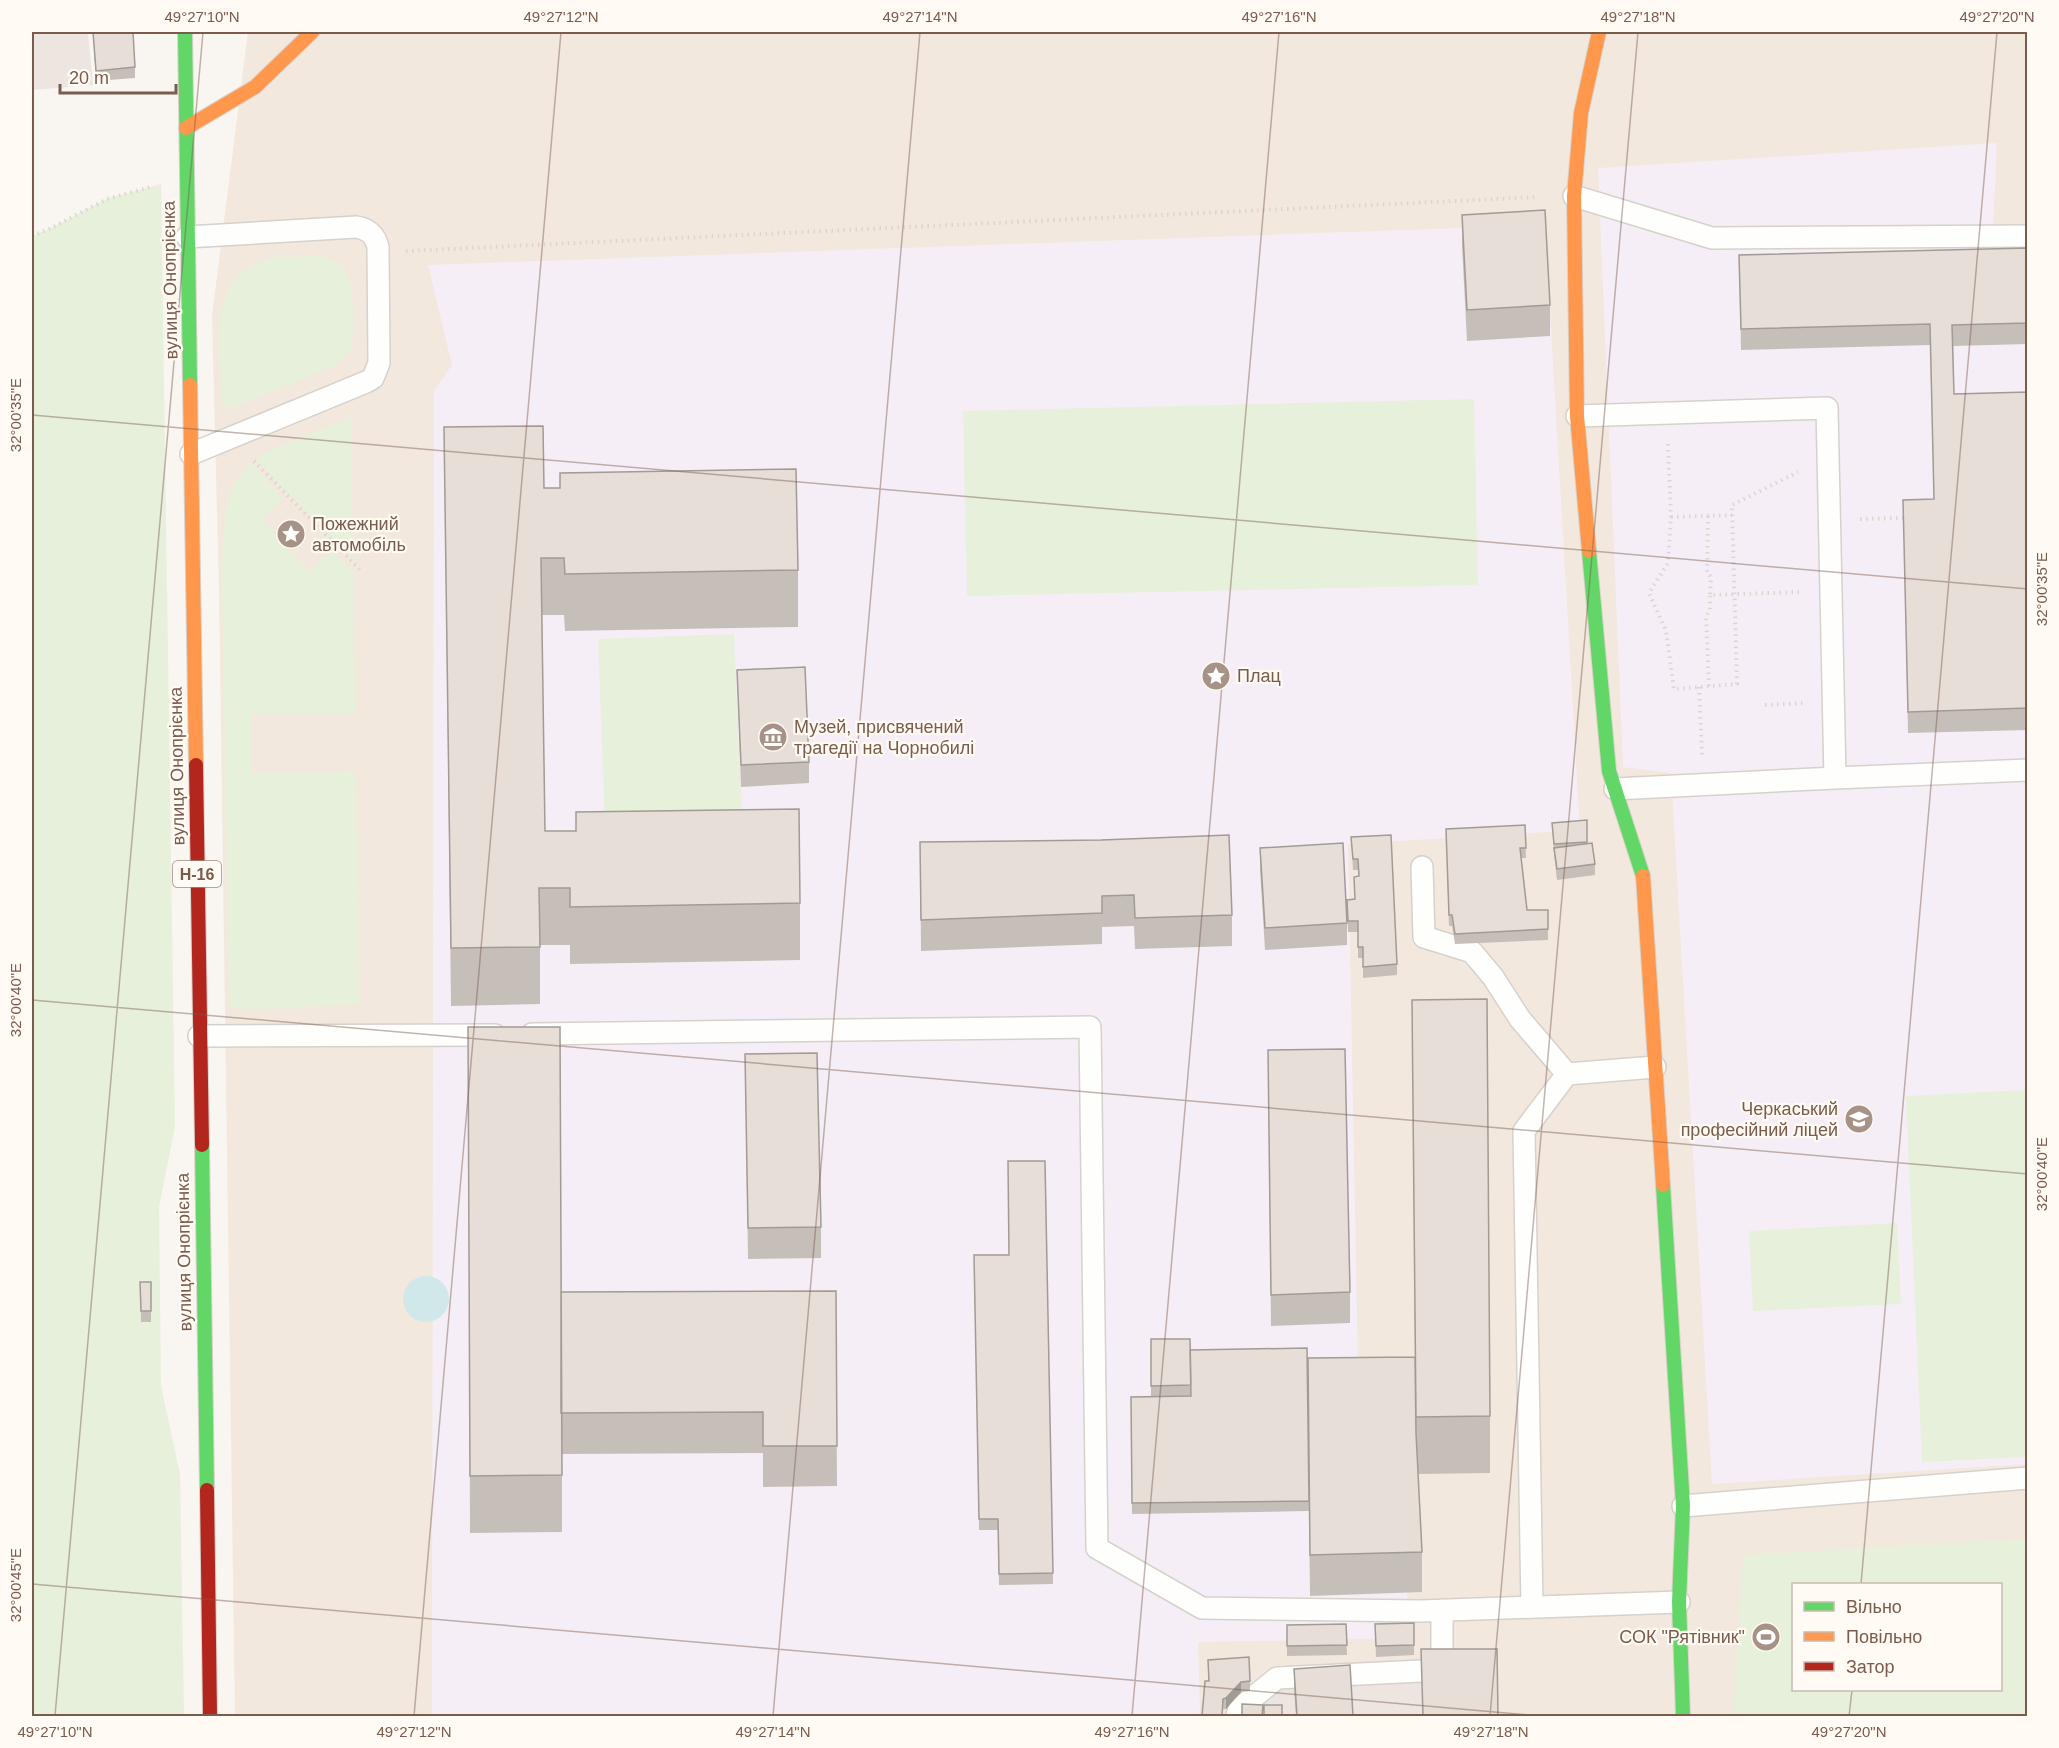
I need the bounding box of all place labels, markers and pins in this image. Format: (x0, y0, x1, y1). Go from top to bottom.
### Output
place label: Пожежний автомобіль (312, 514, 406, 555)
place icon: Пожежний автомобіль (275, 518, 307, 550)
place icon: Плац (1200, 660, 1232, 692)
place label: Плац (1237, 666, 1281, 686)
place label: Музей, присвячений трагедії на Чорнобилі (794, 717, 974, 758)
museum icon: Музей, присвячений трагедії на Чорнобилі (757, 721, 789, 753)
place label: Черкаський професійний ліцей (1681, 1099, 1838, 1140)
school or university icon: Черкаський професійний ліцей (1843, 1103, 1875, 1135)
sports icon: СОК "Рятівник" (1750, 1621, 1782, 1653)
place label: СОК "Рятівник" (1619, 1627, 1745, 1647)

